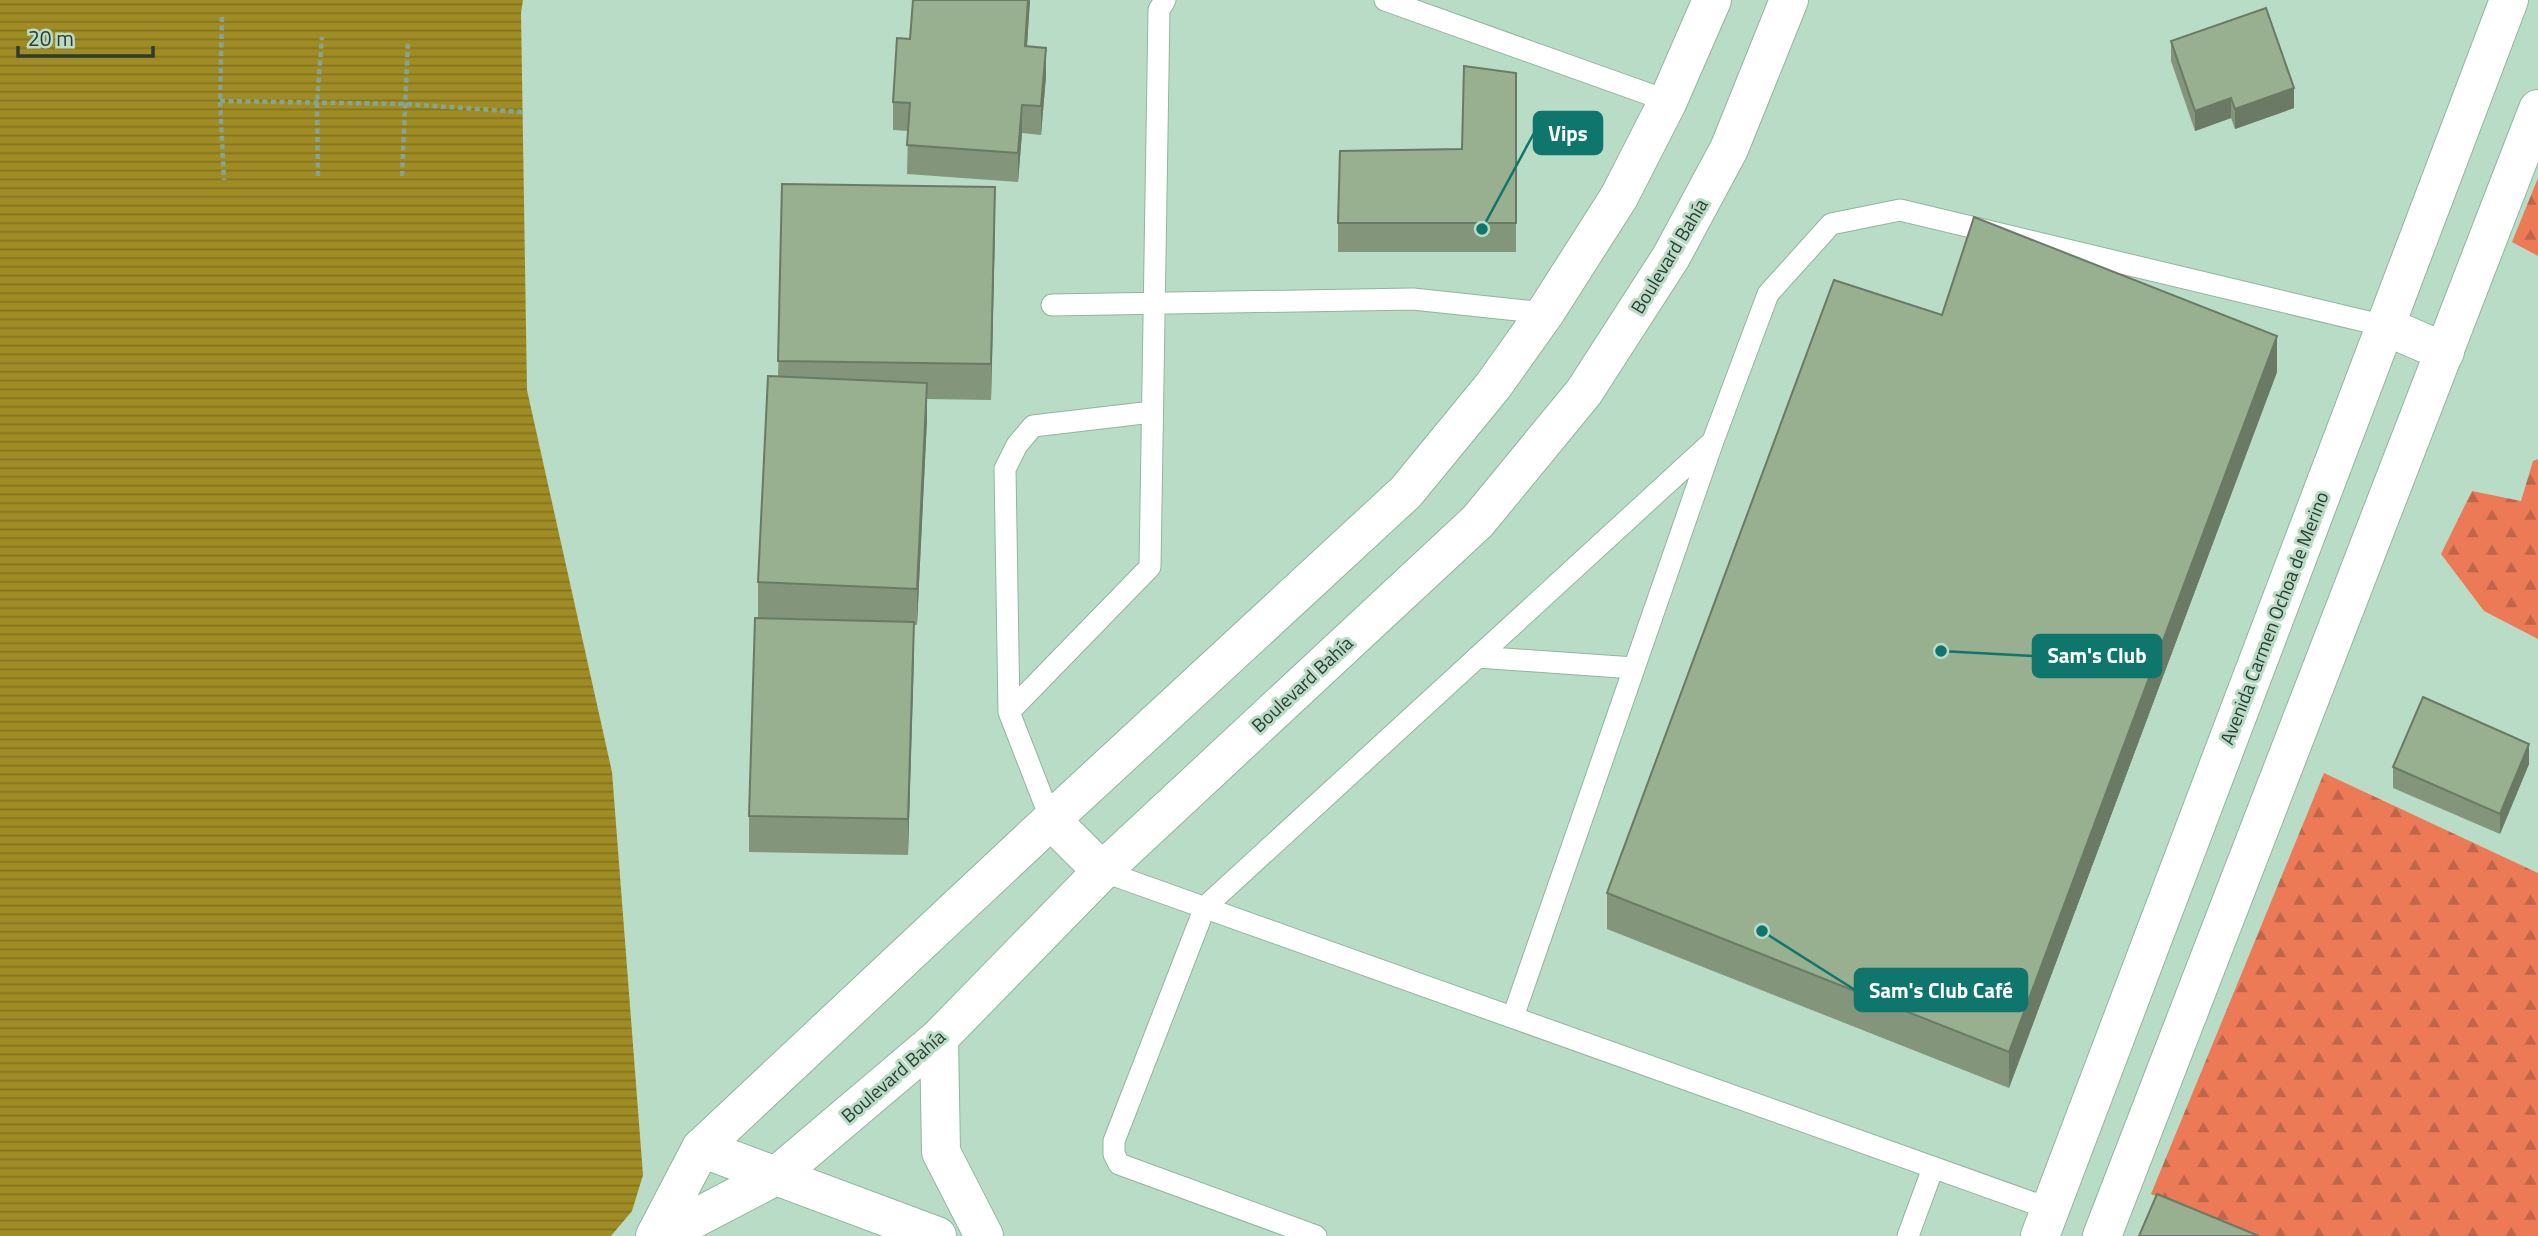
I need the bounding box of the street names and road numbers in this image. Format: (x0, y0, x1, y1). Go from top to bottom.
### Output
street label: Boulevard Bahía (1623, 192, 1715, 319)
street label: Avenida Carmen Ochoa de Merino (2212, 487, 2335, 749)
street label: Boulevard Bahía (1244, 628, 1359, 739)
street label: Boulevard Bahía (834, 1022, 952, 1129)

